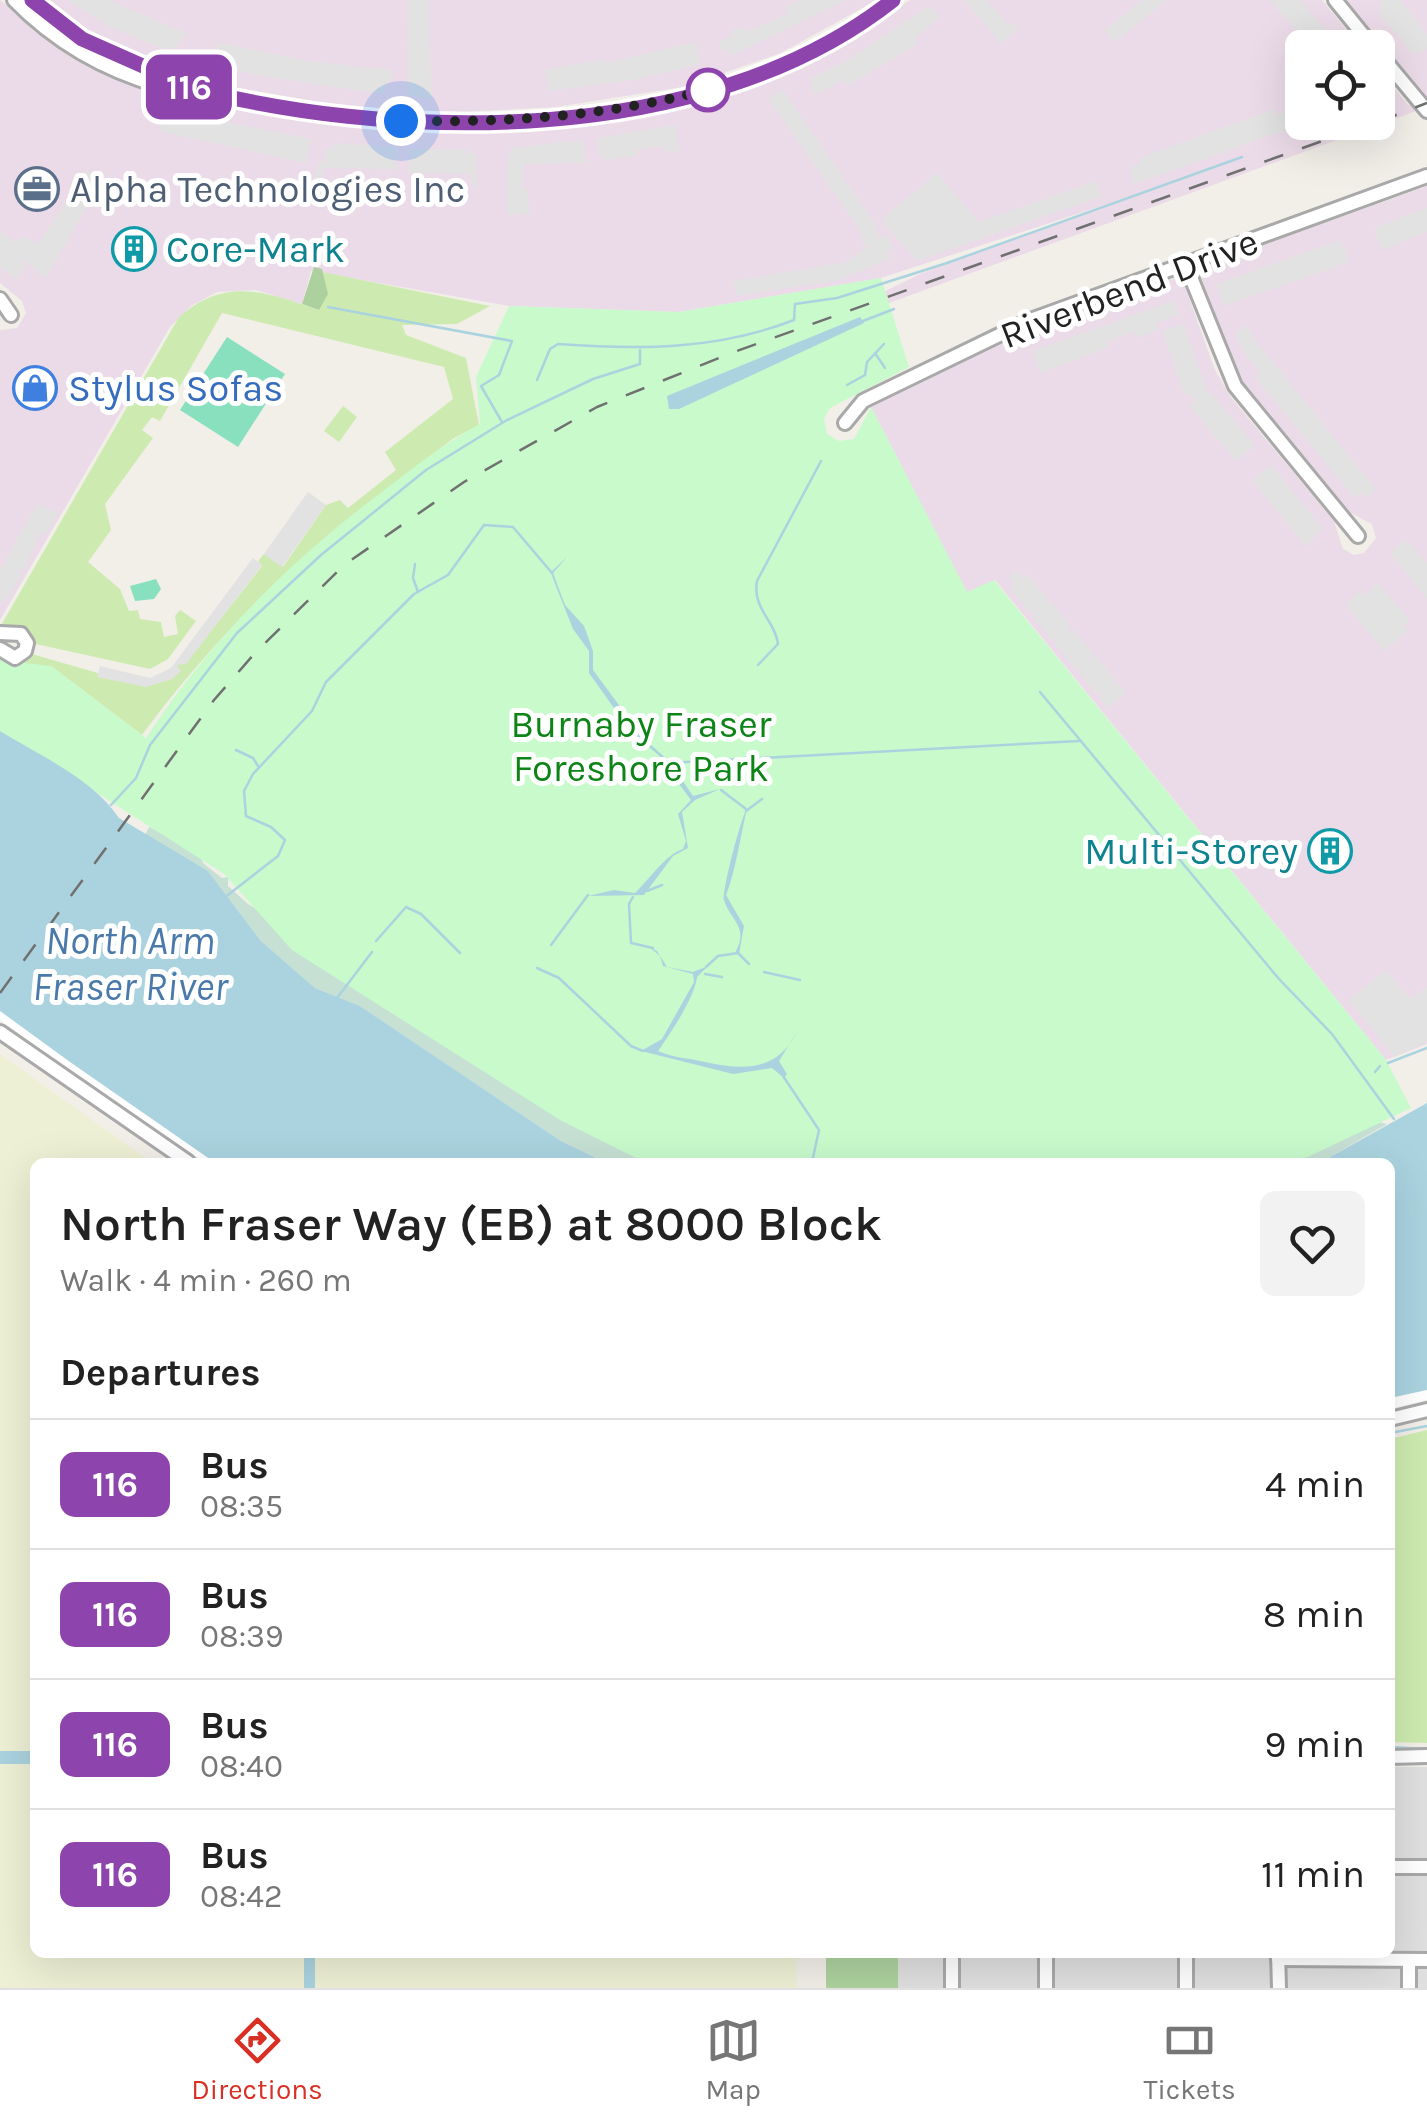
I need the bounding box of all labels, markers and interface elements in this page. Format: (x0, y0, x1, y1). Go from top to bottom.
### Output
map controls (1285, 30, 1395, 140)
button: locate (1285, 30, 1395, 140)
line badge: 116 (132, 54, 246, 120)
text: 116 (166, 67, 212, 108)
unlabelled marker (687, 69, 729, 111)
your location (376, 96, 426, 146)
office icon: Alpha Technologies Inc (14, 166, 60, 212)
place label: Alpha Technologies Inc (70, 167, 465, 212)
street label: Riverbend Drive (994, 219, 1264, 358)
building icon: Core-Mark (111, 226, 157, 272)
place label: Core-Mark (166, 227, 345, 272)
shop icon: Stylus Sofas (12, 365, 58, 411)
place label: Stylus Sofas (68, 366, 283, 411)
park label: Burnaby Fraser Foreshore Park (510, 702, 772, 791)
building icon: Multi-Storey (1307, 828, 1353, 874)
place label: Multi-Storey (1084, 829, 1298, 874)
water label: North Arm Fraser River (32, 917, 229, 1010)
button: heart (1260, 1191, 1365, 1296)
text: North Fraser Way (EB) at 8000 Block (60, 1196, 882, 1252)
text: Walk · 4 min · 260 m (60, 1262, 352, 1299)
text: Departures (60, 1350, 260, 1395)
text: Bus (200, 1443, 269, 1488)
text: 4 min (1265, 1462, 1365, 1507)
text: 116 (92, 1464, 138, 1505)
text: 08:35 (200, 1488, 283, 1525)
text: Bus (200, 1573, 269, 1618)
text: 8 min (1263, 1592, 1365, 1637)
text: 116 (92, 1594, 138, 1635)
text: 08:39 (200, 1618, 284, 1655)
text: Bus (200, 1703, 269, 1748)
text: 9 min (1264, 1722, 1365, 1767)
text: 116 (92, 1724, 138, 1765)
text: 08:40 (200, 1748, 283, 1785)
text: Bus (200, 1833, 269, 1878)
text: 11 min (1261, 1852, 1365, 1897)
text: 116 (92, 1854, 138, 1895)
text: 08:42 (200, 1878, 282, 1915)
tab: Directions (191, 2013, 323, 2106)
tab: Map (705, 2013, 761, 2106)
tab: Tickets (1143, 2013, 1236, 2106)

